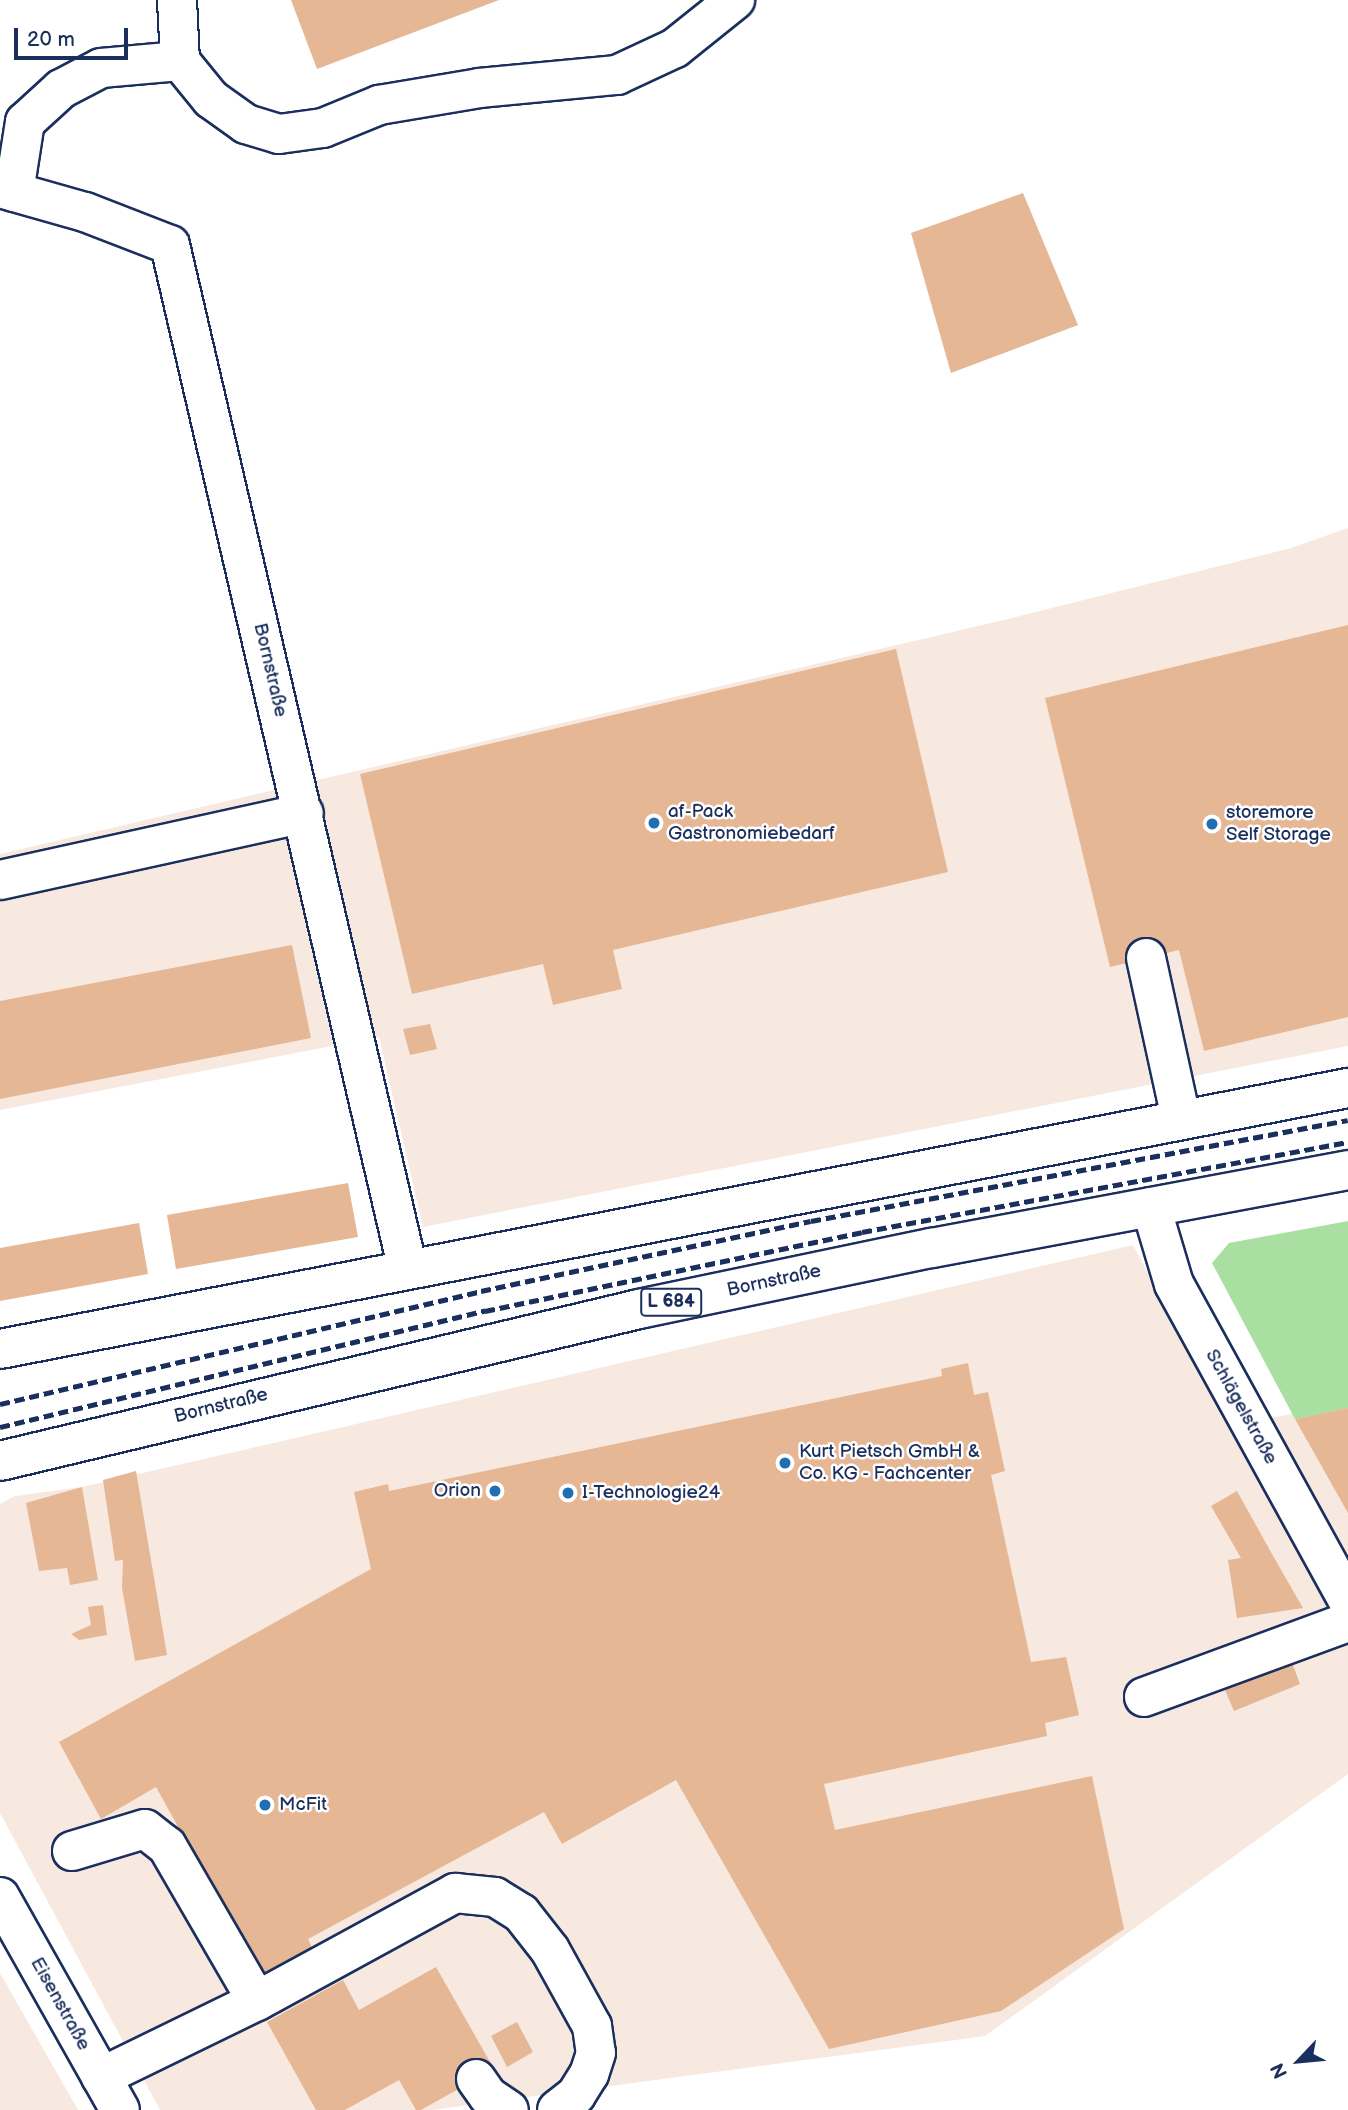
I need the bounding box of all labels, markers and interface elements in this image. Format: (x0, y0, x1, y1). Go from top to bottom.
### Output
scale bar (18, 14, 131, 58)
text: 20 m (27, 27, 75, 52)
street label: Bornstraße (248, 621, 292, 719)
place label: af-Pack Gastronomiebedarf (668, 801, 835, 845)
place label: storemore Self Storage (1226, 802, 1331, 846)
marker: af-Pack Gastronomiebedarf (646, 815, 662, 831)
marker: storemore Self Storage (1204, 816, 1220, 832)
street label: Bornstraße (725, 1260, 823, 1302)
road number: L 684 (640, 1288, 702, 1316)
street label: Schlägelstraße (1200, 1346, 1282, 1468)
street label: Bornstraße (172, 1383, 270, 1429)
place label: Kurt Pietsch GmbH & Co. KG - Fachcenter (799, 1441, 980, 1485)
marker: Kurt Pietsch GmbH & Co. KG - Fachcenter (777, 1455, 793, 1471)
place label: Orion (434, 1480, 481, 1502)
place label: I-Technologie24 (582, 1482, 720, 1504)
marker: Orion (487, 1483, 503, 1499)
marker: I-Technologie24 (560, 1485, 576, 1501)
place label: McFit (279, 1794, 327, 1816)
marker: McFit (257, 1797, 273, 1813)
street label: Eisenstraße (25, 1954, 95, 2054)
north arrow (1264, 2026, 1334, 2096)
text: N (1266, 2059, 1293, 2082)

